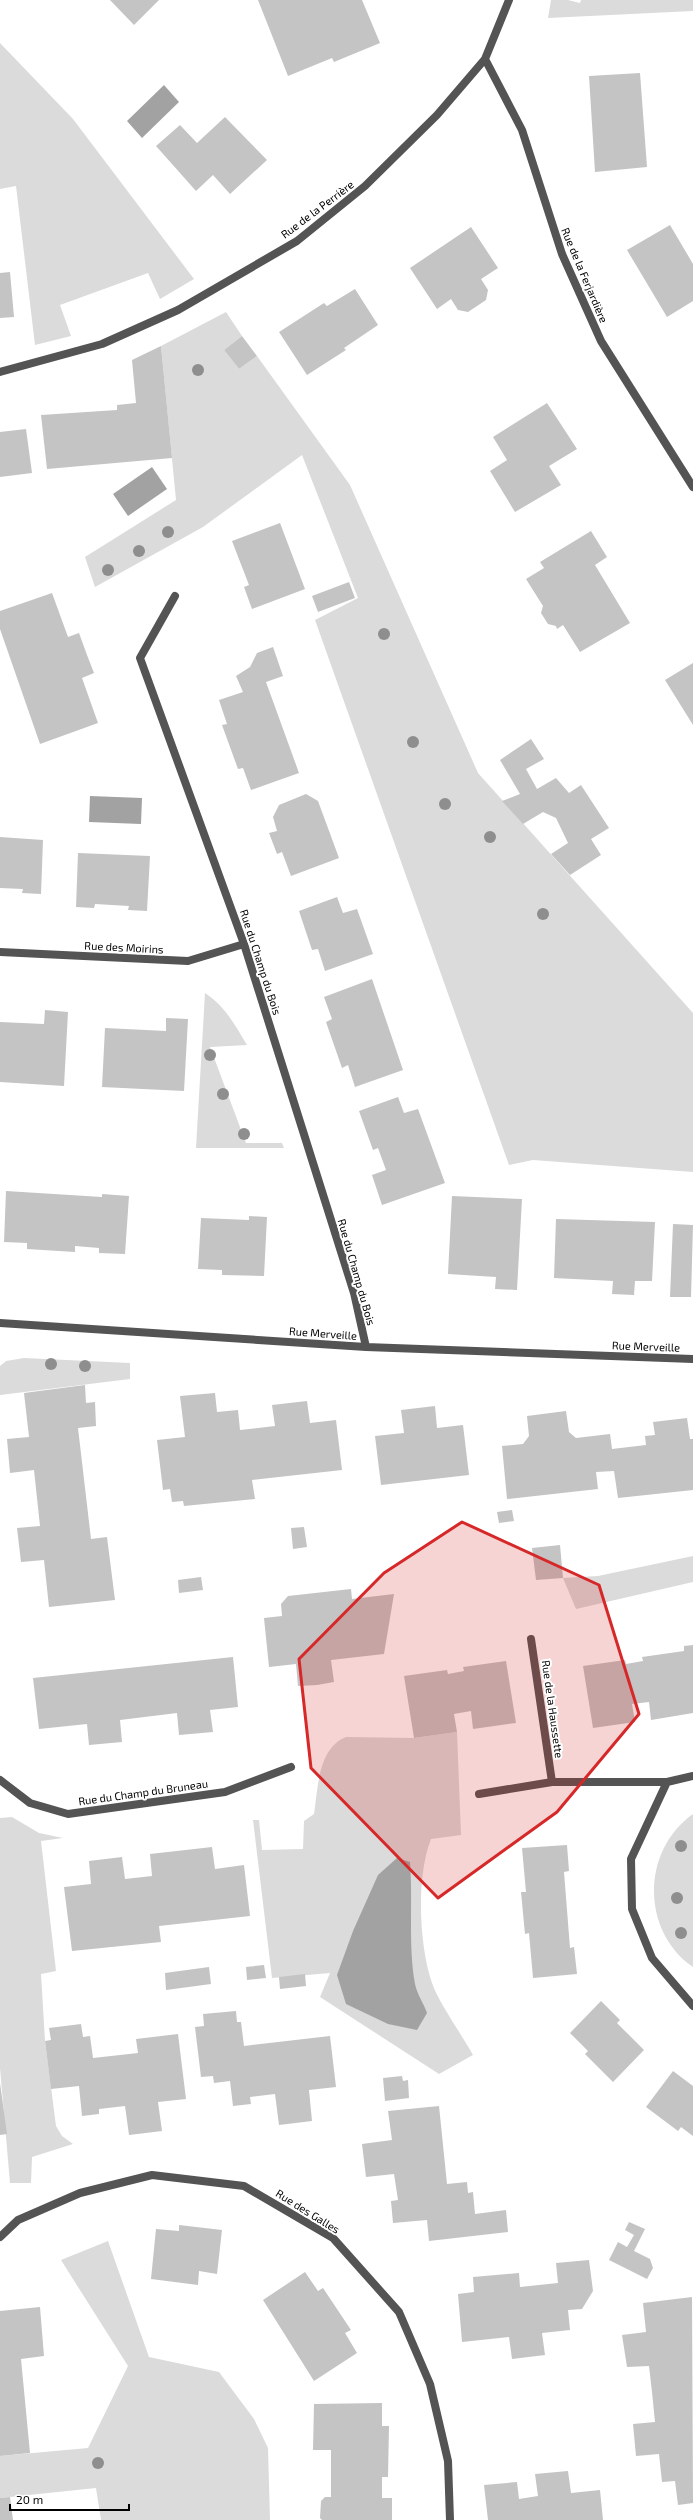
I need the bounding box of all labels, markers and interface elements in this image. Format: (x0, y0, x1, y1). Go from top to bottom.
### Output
street label: Rue de la Perrière (278, 177, 356, 241)
street label: Rue de la Ferjardière (558, 225, 611, 325)
street label: Rue du Champ du Bois (238, 908, 284, 1017)
street label: Rue des Moirins (84, 938, 164, 956)
street label: Rue du Champ du Bois (336, 1217, 379, 1327)
street label: Rue Merveille (289, 1324, 358, 1342)
street label: Rue Merveille (612, 1338, 680, 1354)
street label: Rue de la Haussette (540, 1659, 566, 1759)
street label: Rue du Champ du Bruneau (77, 1776, 209, 1808)
street label: Rue des Galles (274, 2186, 343, 2236)
scale bar (10, 2486, 129, 2512)
text: 20 m (16, 2492, 43, 2506)

